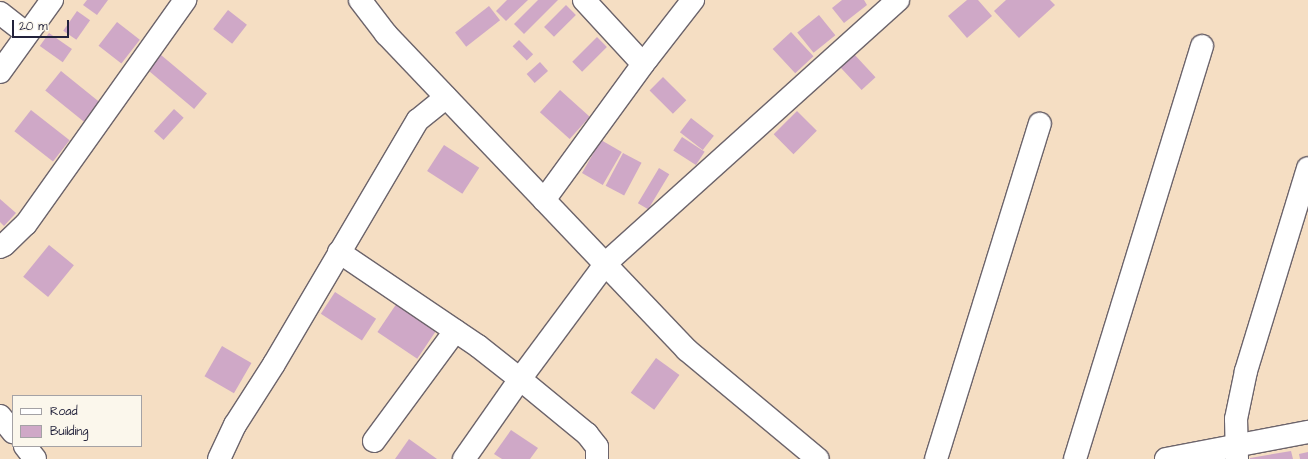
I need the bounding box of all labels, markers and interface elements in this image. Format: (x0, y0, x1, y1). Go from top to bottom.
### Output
scale bar (14, 12, 71, 38)
text: 20 m (19, 18, 48, 35)
legend (12, 395, 142, 447)
text: Road (50, 403, 78, 420)
text: Building (50, 423, 88, 440)

